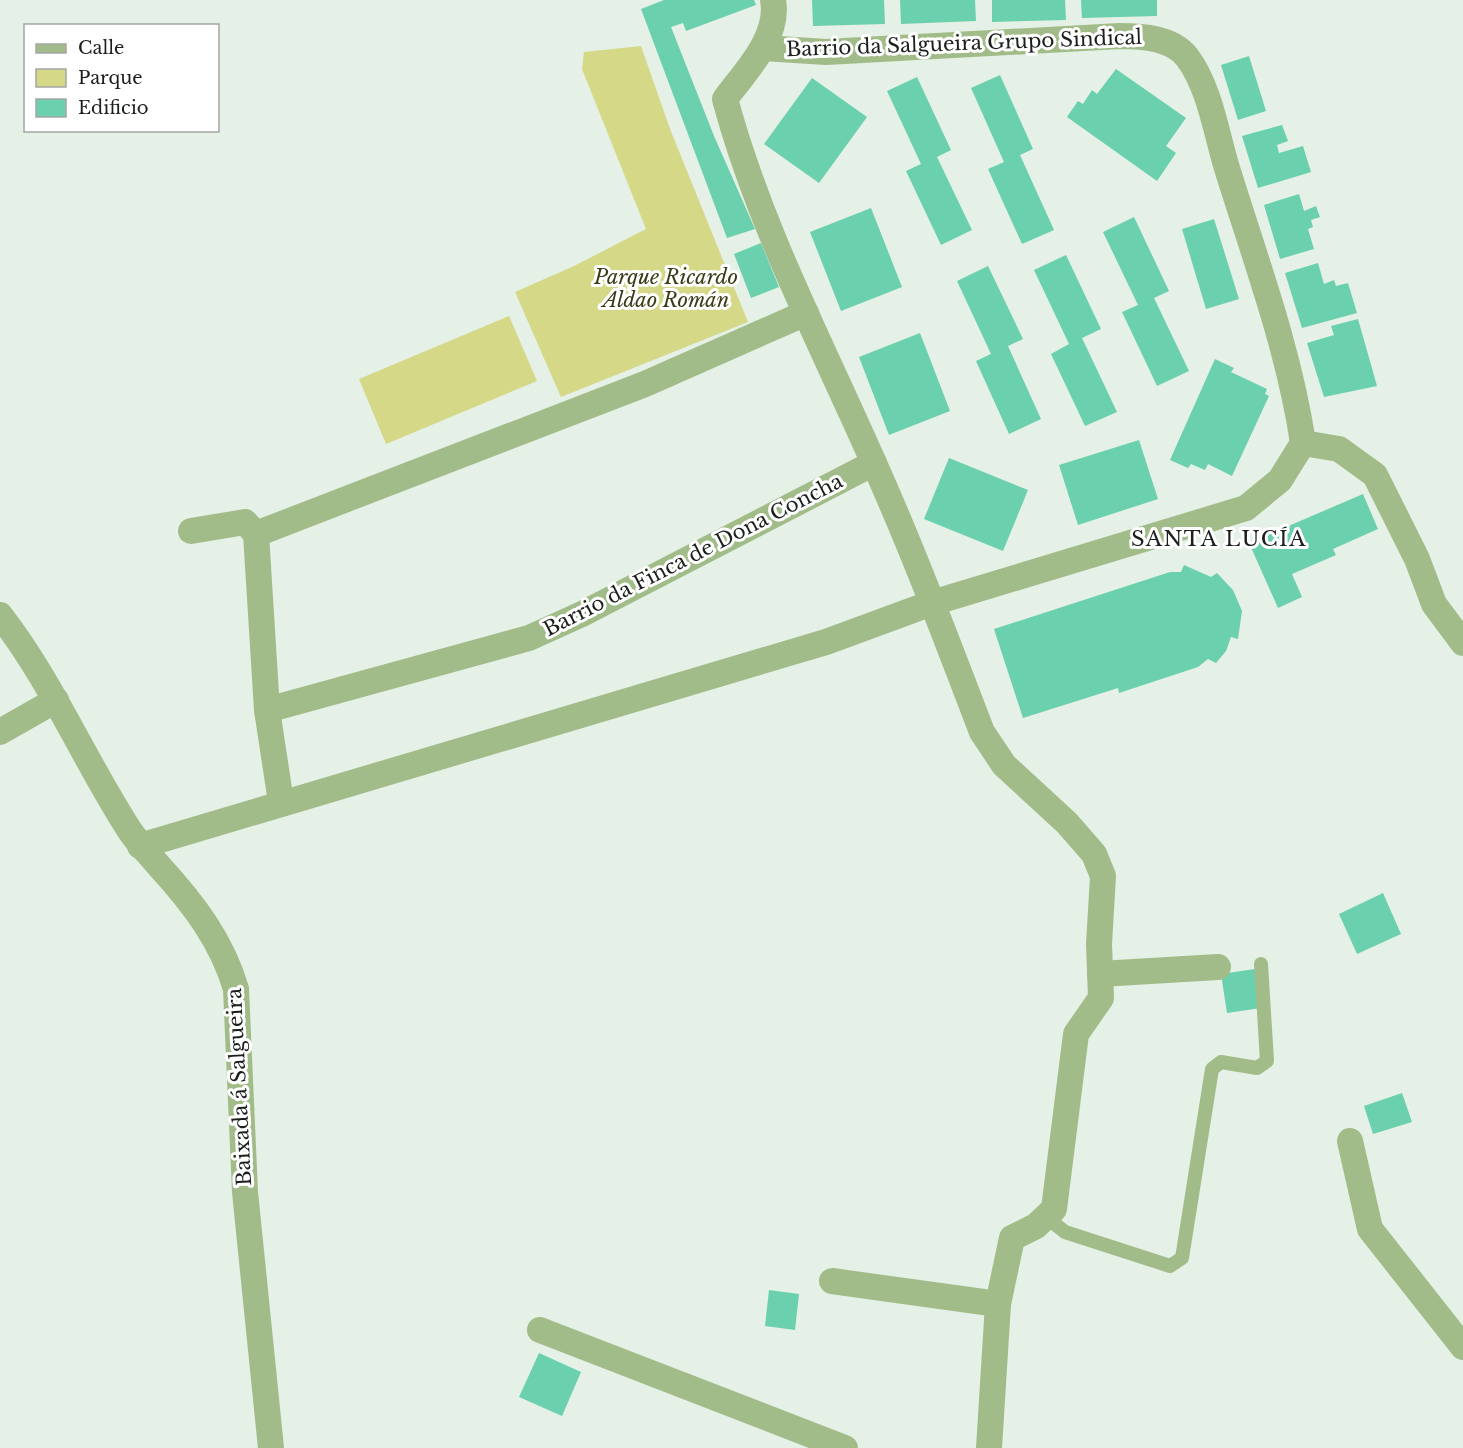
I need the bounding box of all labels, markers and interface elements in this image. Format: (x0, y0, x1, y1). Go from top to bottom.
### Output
legend (24, 24, 219, 132)
street label: Barrio da Salgueira Grupo Sindical (785, 25, 1143, 61)
text: Calle (78, 37, 124, 59)
text: Parque (78, 67, 143, 89)
text: Edificio (78, 97, 149, 119)
park label: Parque Ricardo Aldao Román (593, 265, 738, 312)
street label: Barrio da Finca de Dona Concha (539, 468, 848, 641)
district label: SANTA LUCÍA (1131, 526, 1307, 552)
street label: Baixada á Salgueira (222, 987, 256, 1186)

